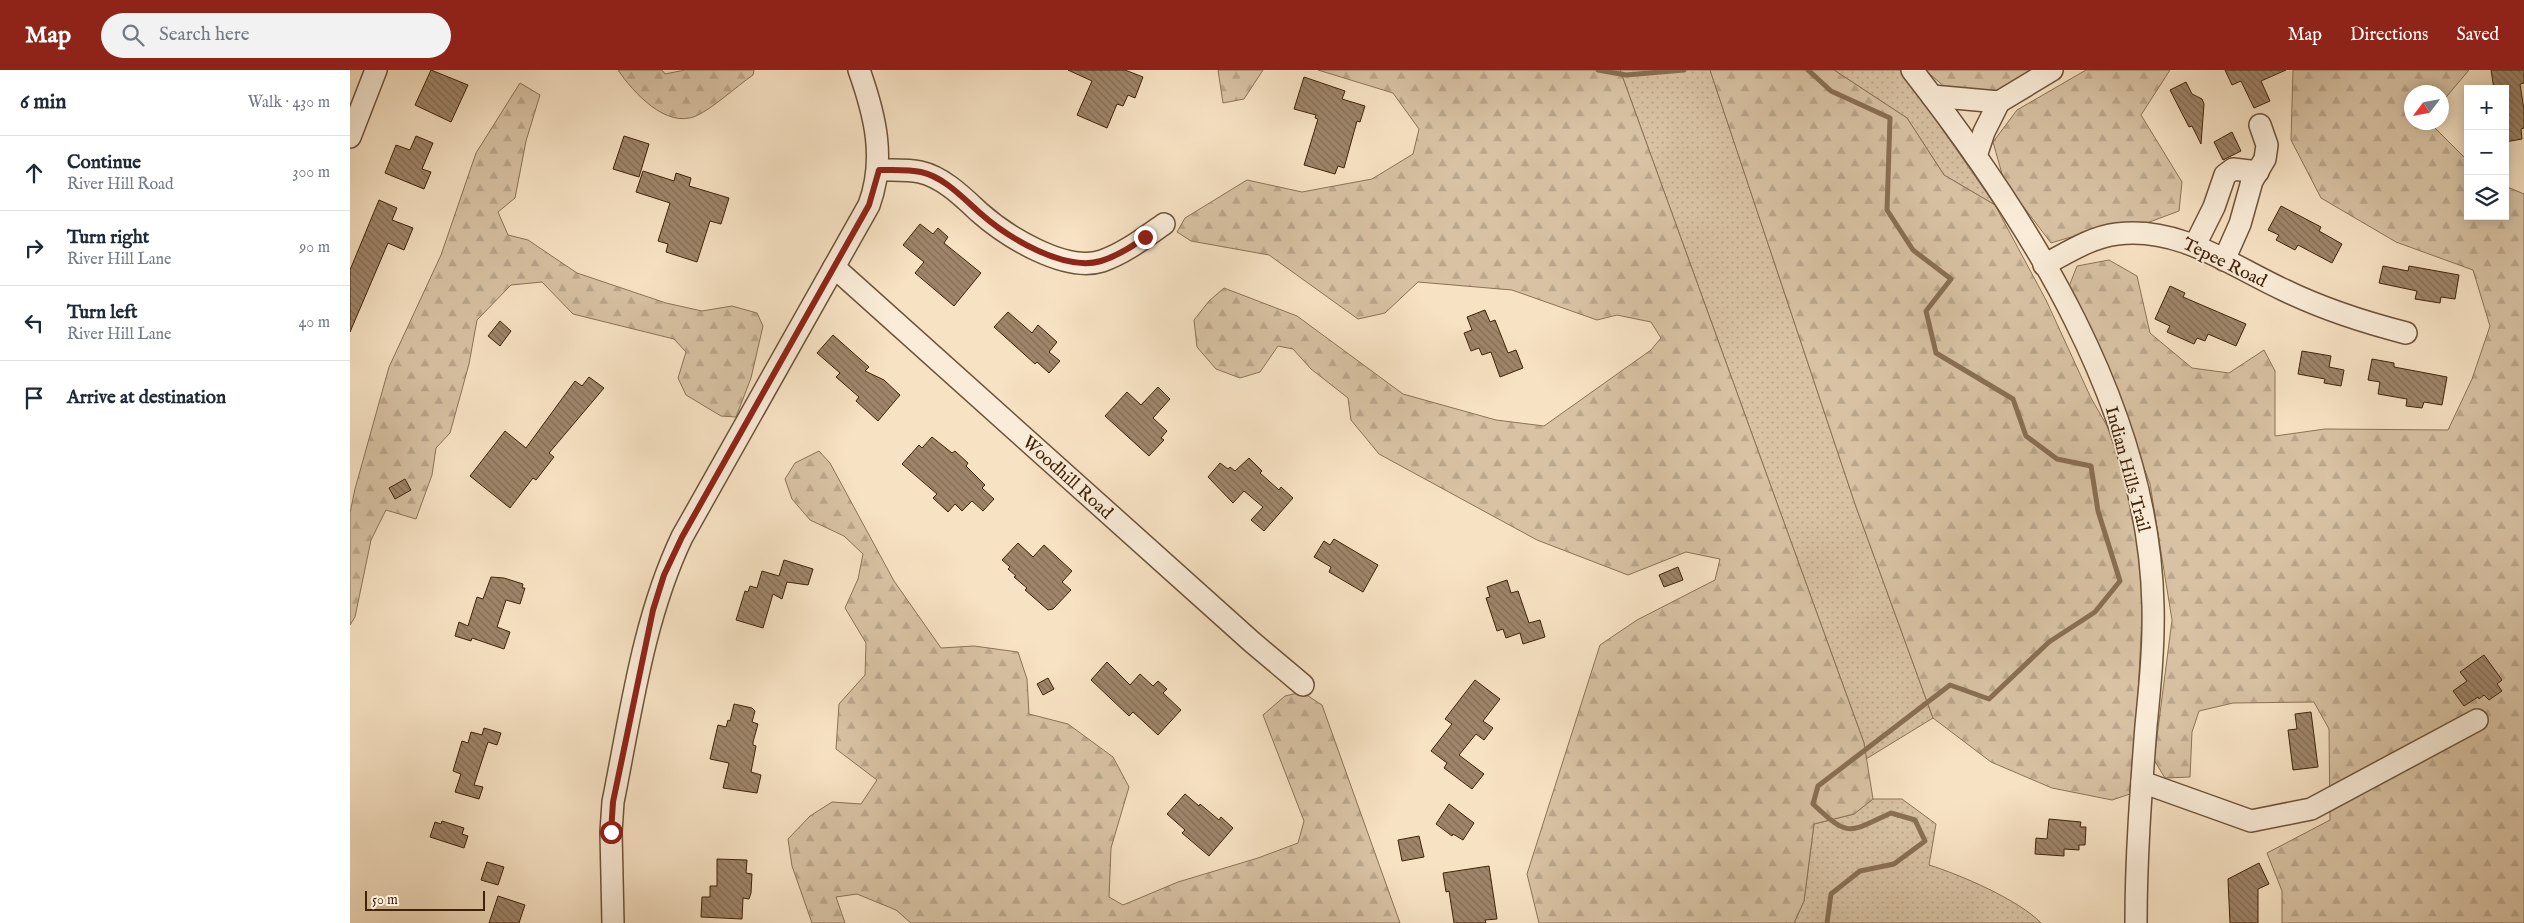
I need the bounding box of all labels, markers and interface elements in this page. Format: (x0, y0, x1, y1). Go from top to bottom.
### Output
search box (101, 13, 451, 58)
text: Map (25, 20, 71, 51)
icon: search (119, 21, 147, 49)
text: Search here (159, 23, 250, 47)
text: Map (2288, 24, 2322, 47)
text: Directions (2350, 24, 2428, 47)
text: Saved (2456, 24, 2499, 47)
north arrow (2404, 85, 2449, 130)
map controls (2464, 85, 2509, 220)
button: + (2464, 85, 2509, 130)
text: 6 min (20, 89, 66, 116)
text: Walk · 430 m (248, 93, 330, 113)
button: − (2464, 130, 2509, 175)
text: Continue (67, 151, 141, 175)
icon: ahead (20, 159, 48, 187)
text: 300 m (292, 163, 330, 183)
text: River Hill Road (67, 175, 173, 195)
button: layers (2464, 175, 2509, 220)
text: Turn right (67, 226, 149, 250)
route end (1134, 226, 1157, 249)
street label: Tepee Road (2179, 233, 2271, 294)
icon: right (20, 234, 48, 262)
text: 90 m (299, 238, 330, 258)
text: River Hill Lane (67, 250, 171, 270)
text: Turn left (67, 301, 138, 325)
icon: left (20, 309, 48, 337)
text: 40 m (298, 313, 330, 333)
text: River Hill Lane (67, 325, 171, 345)
icon: arrive (20, 384, 48, 412)
text: Arrive at destination (67, 386, 226, 410)
street label: Indian Hills Trail (2099, 404, 2154, 535)
street label: Woodhill Road (1017, 431, 1117, 525)
route start (600, 821, 623, 844)
scale bar (365, 888, 485, 911)
text: 50 m (372, 891, 398, 909)

